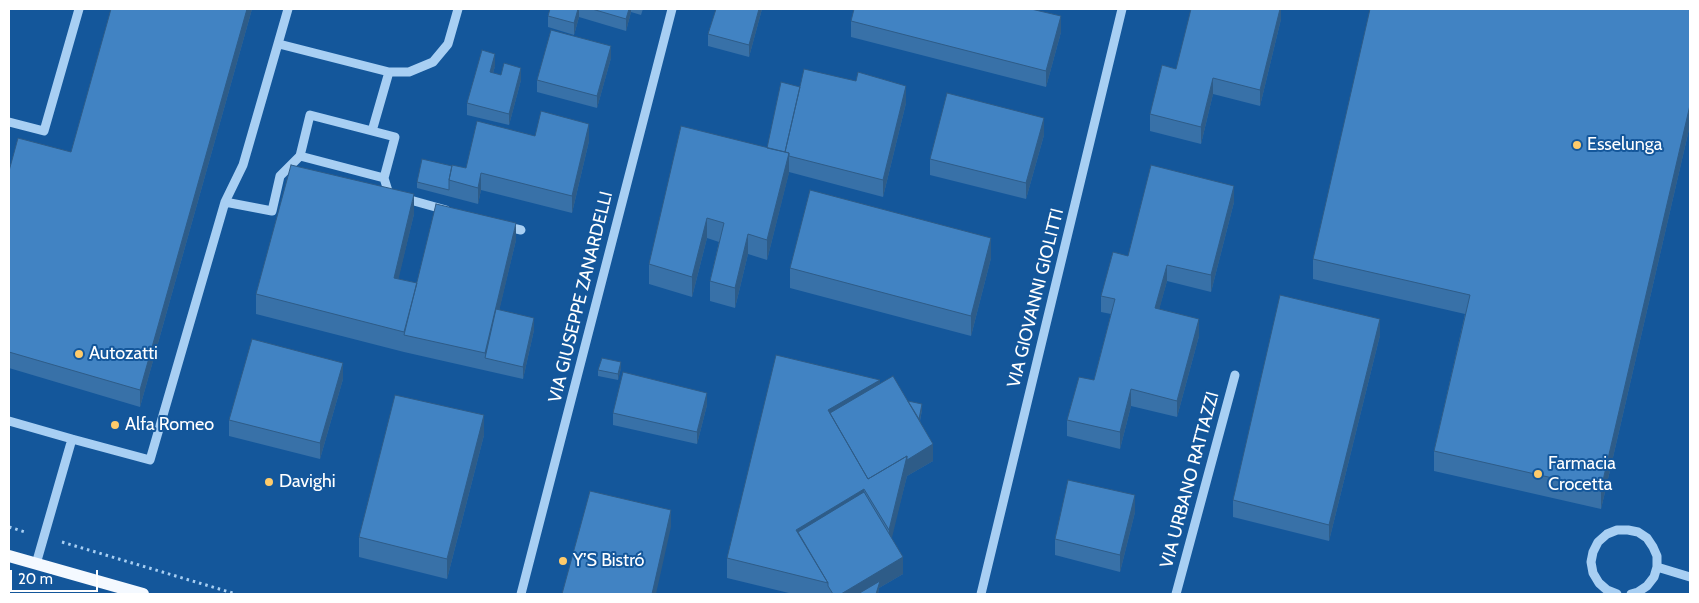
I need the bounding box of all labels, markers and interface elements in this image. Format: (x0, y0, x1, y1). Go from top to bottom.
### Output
place label: Esselunga (1587, 134, 1662, 156)
marker: Esselunga (1571, 139, 1583, 151)
street label: VIA GIUSEPPE ZANARDELLI (544, 189, 618, 405)
street label: VIA GIOVANNI GIOLITTI (1003, 206, 1069, 390)
place label: Autozatti (89, 343, 158, 365)
marker: Autozatti (73, 348, 85, 360)
street label: VIA URBANO RATTAZZI (1156, 389, 1224, 571)
place label: Alfa Romeo (125, 414, 214, 436)
marker: Alfa Romeo (109, 419, 121, 431)
place label: Farmacia Crocetta (1548, 453, 1616, 496)
marker: Farmacia Crocetta (1532, 468, 1544, 480)
place label: Davighi (279, 471, 335, 493)
marker: Davighi (263, 476, 275, 488)
place label: Y’S Bistró (573, 550, 644, 572)
marker: Y’S Bistró (557, 555, 569, 567)
scale bar (12, 560, 100, 592)
text: 20 m (18, 570, 53, 588)

